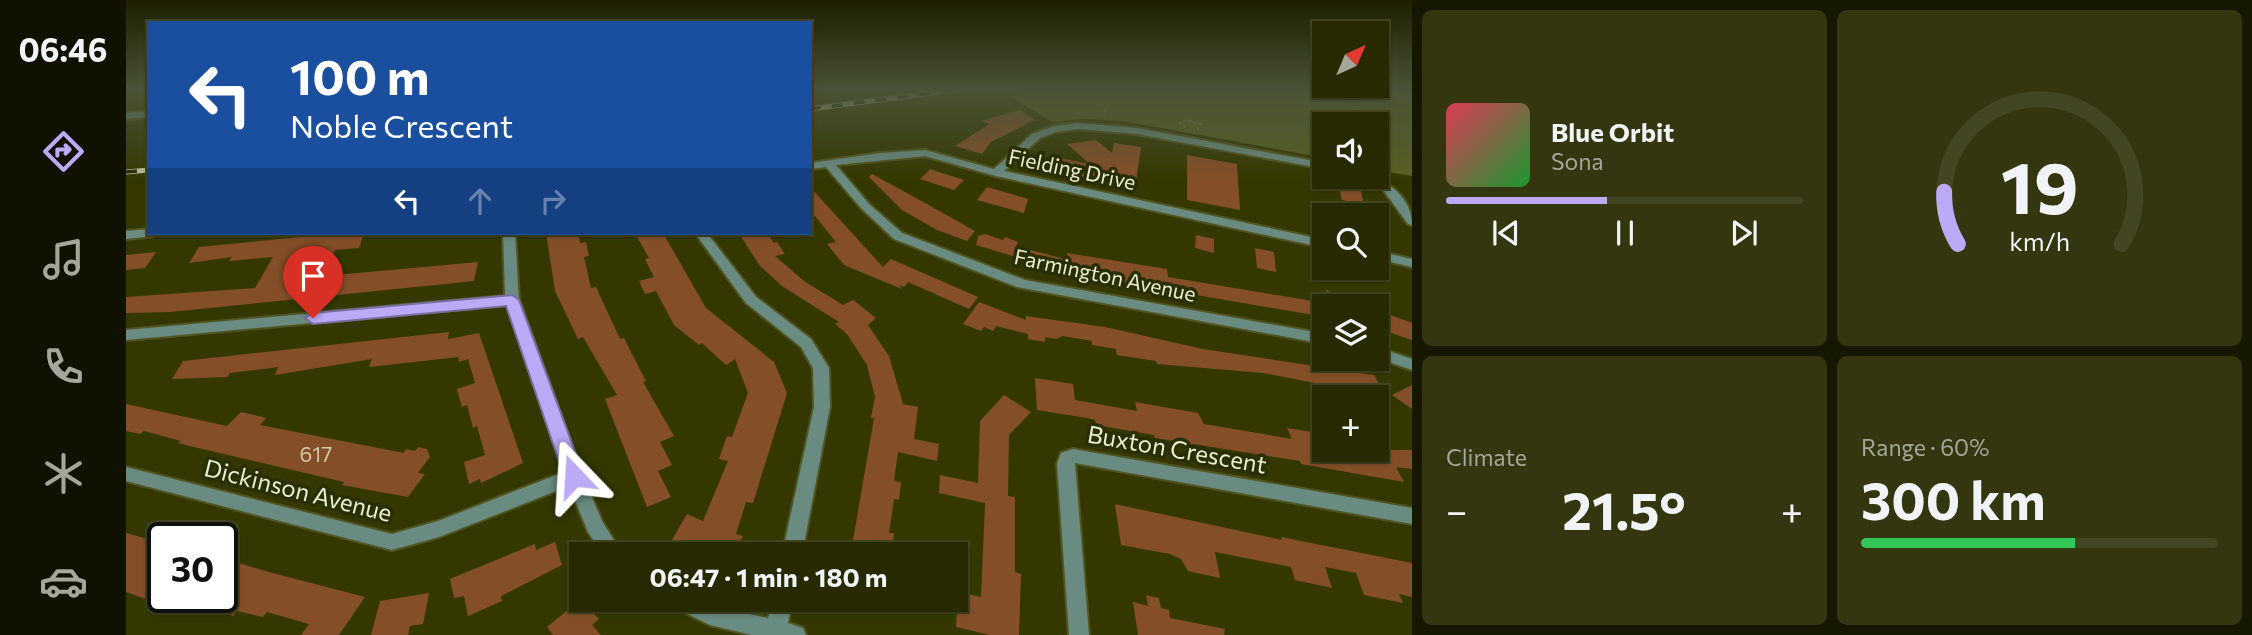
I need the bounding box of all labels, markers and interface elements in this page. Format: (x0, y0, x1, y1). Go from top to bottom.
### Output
north arrow (1312, 21, 1390, 98)
map controls (1312, 21, 1389, 462)
text: 06:46 (19, 29, 107, 69)
text: 100 m (290, 45, 429, 105)
icon: left (175, 49, 266, 140)
text: Noble Crescent (290, 105, 513, 145)
button: sound (1312, 112, 1389, 189)
text: Blue Orbit (1551, 116, 1674, 147)
icon: directions (39, 127, 88, 176)
text: 19 (2001, 140, 2078, 229)
street label: Fielding Drive (1006, 143, 1138, 194)
text: Sona (1551, 147, 1603, 175)
icon: left (388, 182, 426, 220)
icon: ahead (461, 182, 499, 220)
icon: right (534, 182, 572, 220)
button: search (1312, 203, 1389, 280)
icon: previous (1487, 214, 1525, 252)
icon: pause (1606, 214, 1644, 252)
icon: next (1725, 214, 1763, 252)
text: km/h (2009, 226, 2070, 256)
icon: music (39, 235, 88, 284)
street label: Farmington Avenue (1012, 243, 1198, 306)
pin (283, 246, 343, 318)
icon: arrive (294, 257, 332, 295)
button: layers (1312, 294, 1389, 371)
icon: phone (39, 342, 88, 391)
button: + (1312, 385, 1389, 462)
street label: Buxton Crescent (1085, 418, 1269, 479)
text: Range · 60% (1861, 433, 1989, 461)
position arrow (537, 439, 611, 513)
house number: 617 (300, 441, 332, 466)
text: Climate (1446, 443, 1527, 471)
icon: climate (39, 449, 88, 498)
street label: Dickinson Avenue (202, 452, 395, 527)
text: 300 km (1861, 467, 2046, 531)
text: 21.5° (1562, 477, 1686, 541)
text: − (1446, 486, 1468, 533)
text: + (1781, 486, 1803, 533)
speed limit sign: 30 (147, 522, 238, 613)
icon: car (39, 557, 88, 606)
text: 06:47 · 1 min · 180 m (649, 561, 888, 592)

